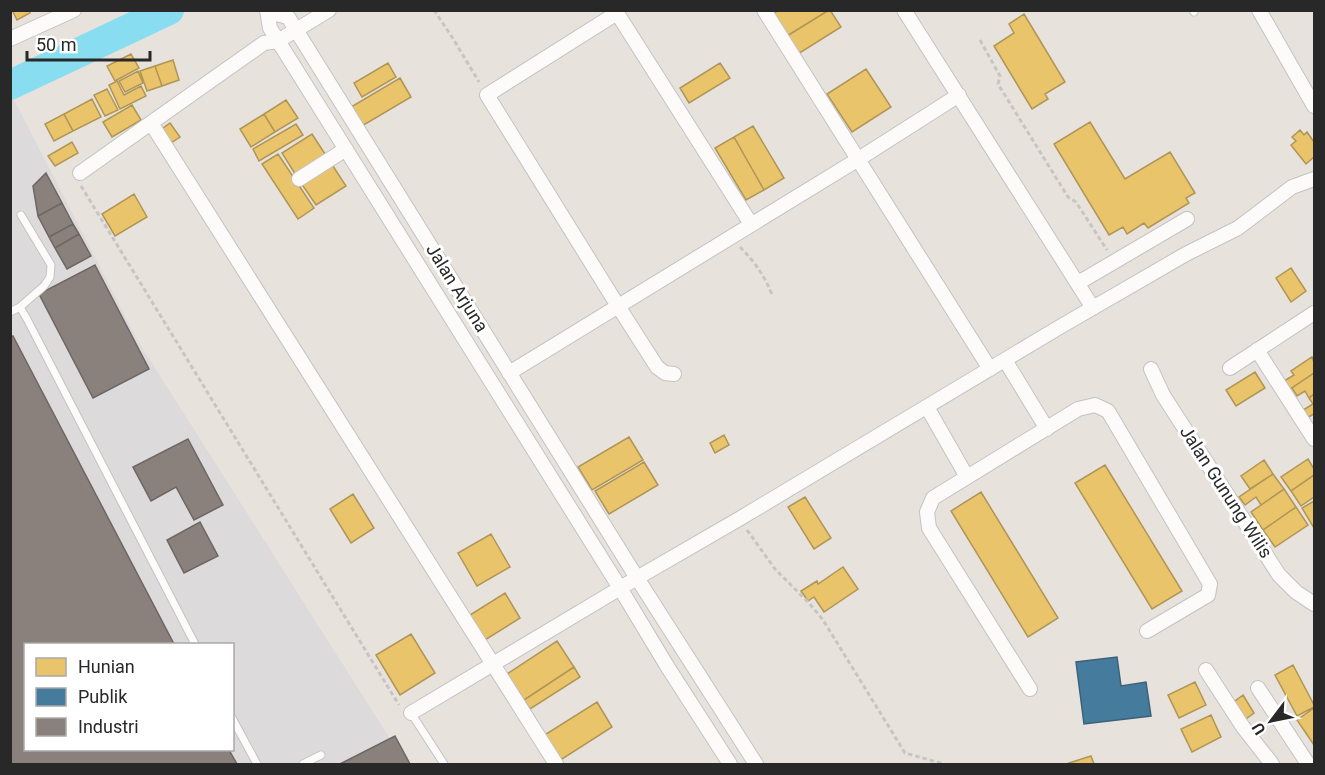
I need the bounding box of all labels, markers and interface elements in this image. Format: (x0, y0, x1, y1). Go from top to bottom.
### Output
scale bar (27, 24, 150, 62)
text: 50 m (36, 34, 76, 55)
street label: Jalan Arjuna (422, 240, 493, 336)
street label: Jalan Gunung Wilis (1176, 422, 1277, 562)
legend (24, 643, 234, 751)
text: Hunian (78, 656, 135, 677)
text: Publik (78, 686, 128, 707)
north arrow (1241, 691, 1301, 751)
text: Industri (78, 716, 139, 737)
text: U (1248, 719, 1270, 738)

